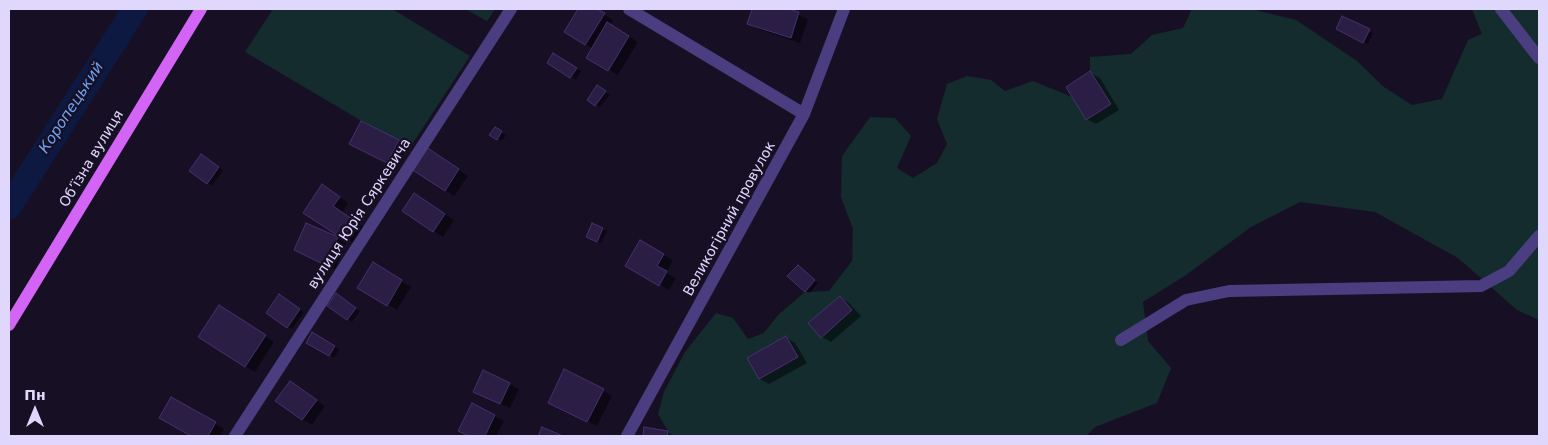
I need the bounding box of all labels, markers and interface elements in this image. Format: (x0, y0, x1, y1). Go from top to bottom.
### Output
water label: Коропецький (36, 59, 108, 157)
street label: Обʼїзна вулиця (56, 107, 128, 211)
street label: вулиця Юрія Сяркевича (305, 136, 415, 292)
street label: Великогірний провулок (680, 139, 780, 299)
north arrow (10, 385, 60, 435)
text: Пн (24, 387, 46, 403)

